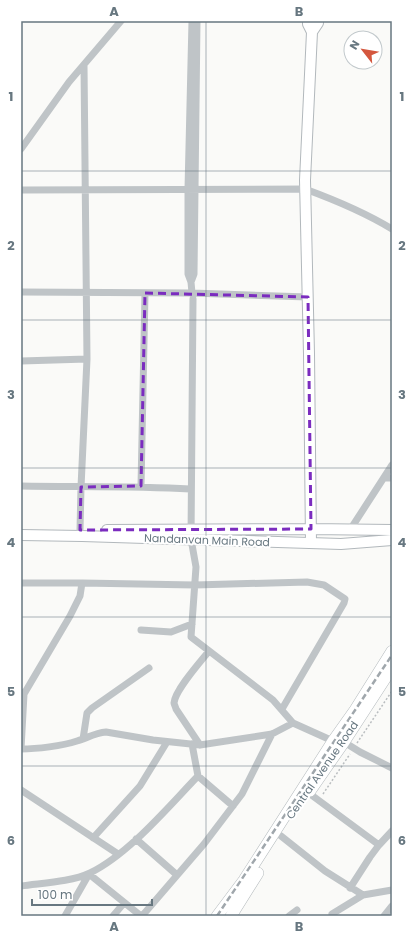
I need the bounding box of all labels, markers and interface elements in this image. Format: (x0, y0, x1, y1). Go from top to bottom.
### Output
text: A (109, 2, 119, 21)
text: B (295, 2, 304, 21)
north arrow (343, 30, 383, 70)
text: N (345, 37, 363, 53)
text: 1 (9, 87, 13, 106)
text: 1 (400, 87, 404, 106)
text: 2 (7, 236, 15, 255)
text: 2 (398, 236, 406, 255)
text: 3 (7, 385, 15, 404)
text: 3 (398, 385, 406, 404)
street label: Nandanvan Main Road (144, 530, 270, 550)
text: 4 (7, 533, 16, 552)
text: 4 (398, 533, 407, 552)
text: 5 (7, 682, 15, 701)
text: 5 (398, 682, 406, 701)
street label: Central Avenue Road (282, 718, 362, 822)
text: 6 (7, 831, 15, 850)
text: 6 (398, 831, 406, 850)
scale bar (32, 881, 152, 907)
text: 100 m (38, 886, 72, 903)
text: A (109, 917, 119, 936)
text: B (295, 917, 304, 936)

